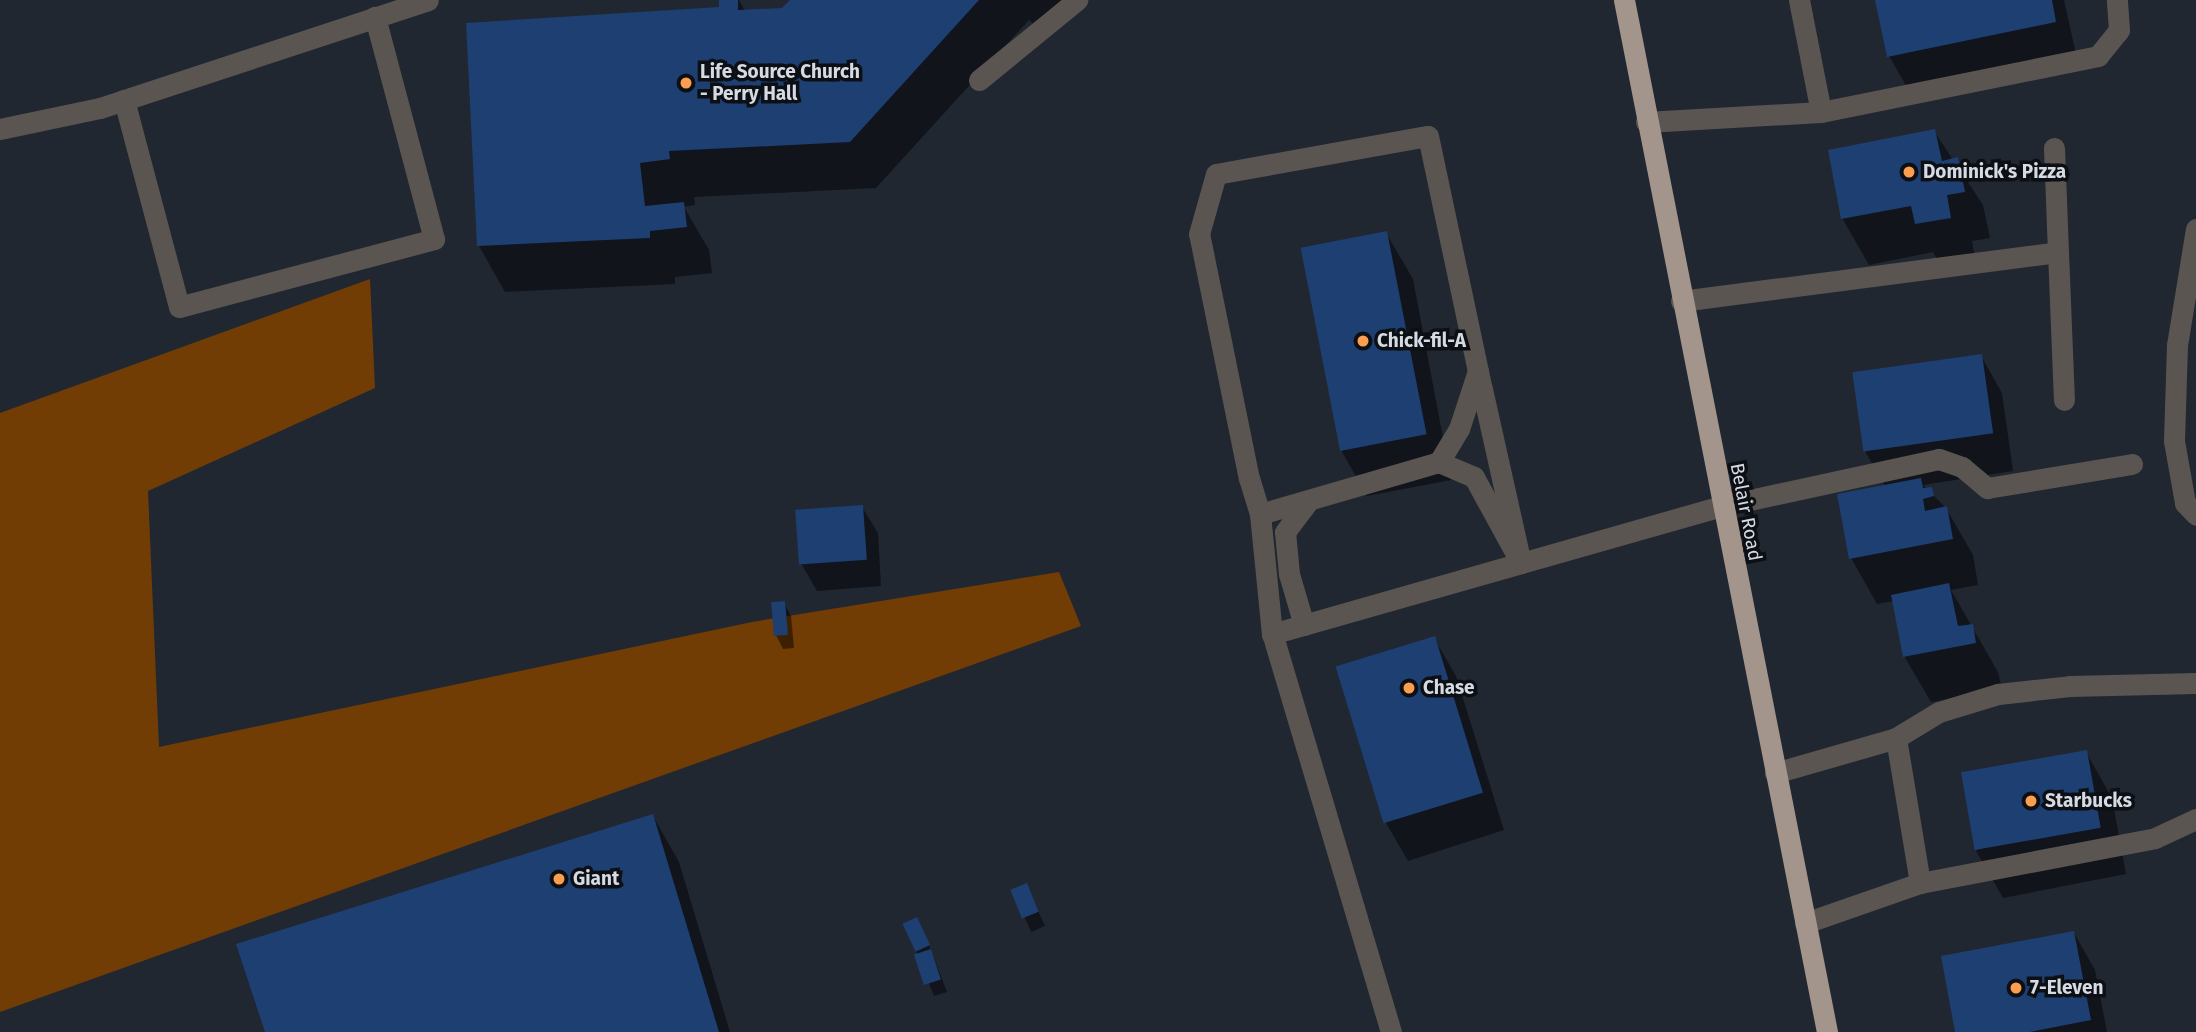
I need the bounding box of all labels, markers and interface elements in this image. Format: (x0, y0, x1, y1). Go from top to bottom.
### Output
place label: Life Source Church - Perry Hall (700, 61, 860, 105)
marker: Life Source Church - Perry Hall (678, 75, 694, 91)
place label: Dominick's Pizza (1923, 161, 2066, 183)
marker: Dominick's Pizza (1901, 164, 1917, 180)
place label: Chick-fil-A (1377, 330, 1466, 352)
marker: Chick-fil-A (1355, 333, 1371, 349)
street label: Belair Road (1725, 461, 1767, 563)
place label: Chase (1423, 677, 1475, 699)
marker: Chase (1401, 680, 1417, 696)
place label: Starbucks (2045, 790, 2132, 812)
marker: Starbucks (2023, 793, 2039, 809)
place label: Giant (573, 868, 619, 890)
marker: Giant (551, 871, 567, 887)
place label: 7-Eleven (2030, 977, 2103, 999)
marker: 7-Eleven (2008, 980, 2024, 996)

